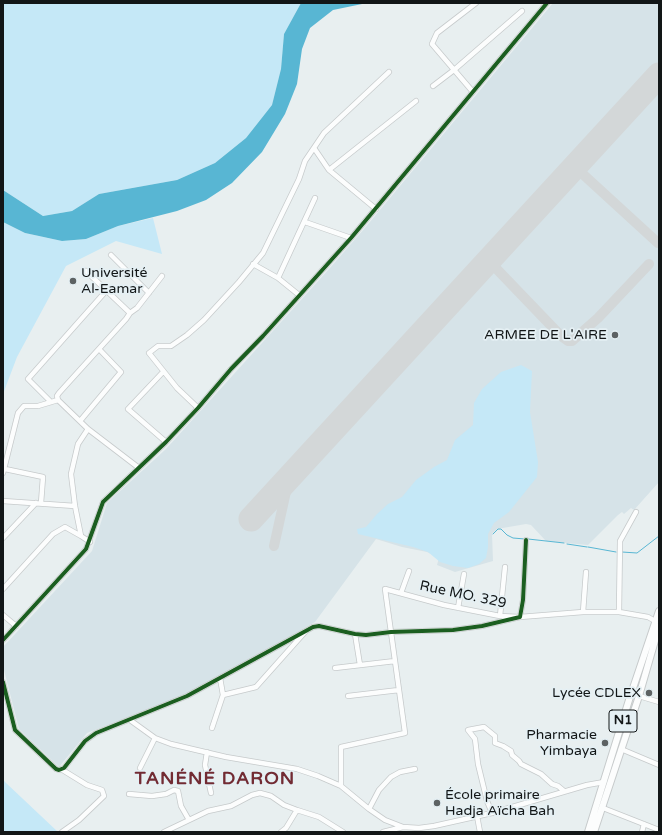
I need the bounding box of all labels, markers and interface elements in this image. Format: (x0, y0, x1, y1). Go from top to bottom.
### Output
place label: Université Al-Eamar (81, 265, 147, 298)
marker: Université Al-Eamar (68, 276, 78, 286)
place label: ARMEE DE L'AIRE (484, 327, 607, 343)
marker: ARMEE DE L'AIRE (610, 330, 620, 340)
street label: Rue MO. 329 (418, 578, 508, 612)
place label: Lycée CDLEX (552, 685, 641, 701)
marker: Lycée CDLEX (644, 688, 654, 698)
road number: N1 (609, 710, 637, 732)
place label: Pharmacie Yimbaya (526, 727, 597, 760)
marker: Pharmacie Yimbaya (600, 738, 610, 748)
district label: TANÉNÉ DARON (135, 768, 295, 790)
place label: École primaire Hadja Aïcha Bah (445, 787, 555, 820)
marker: École primaire Hadja Aïcha Bah (432, 798, 442, 808)

